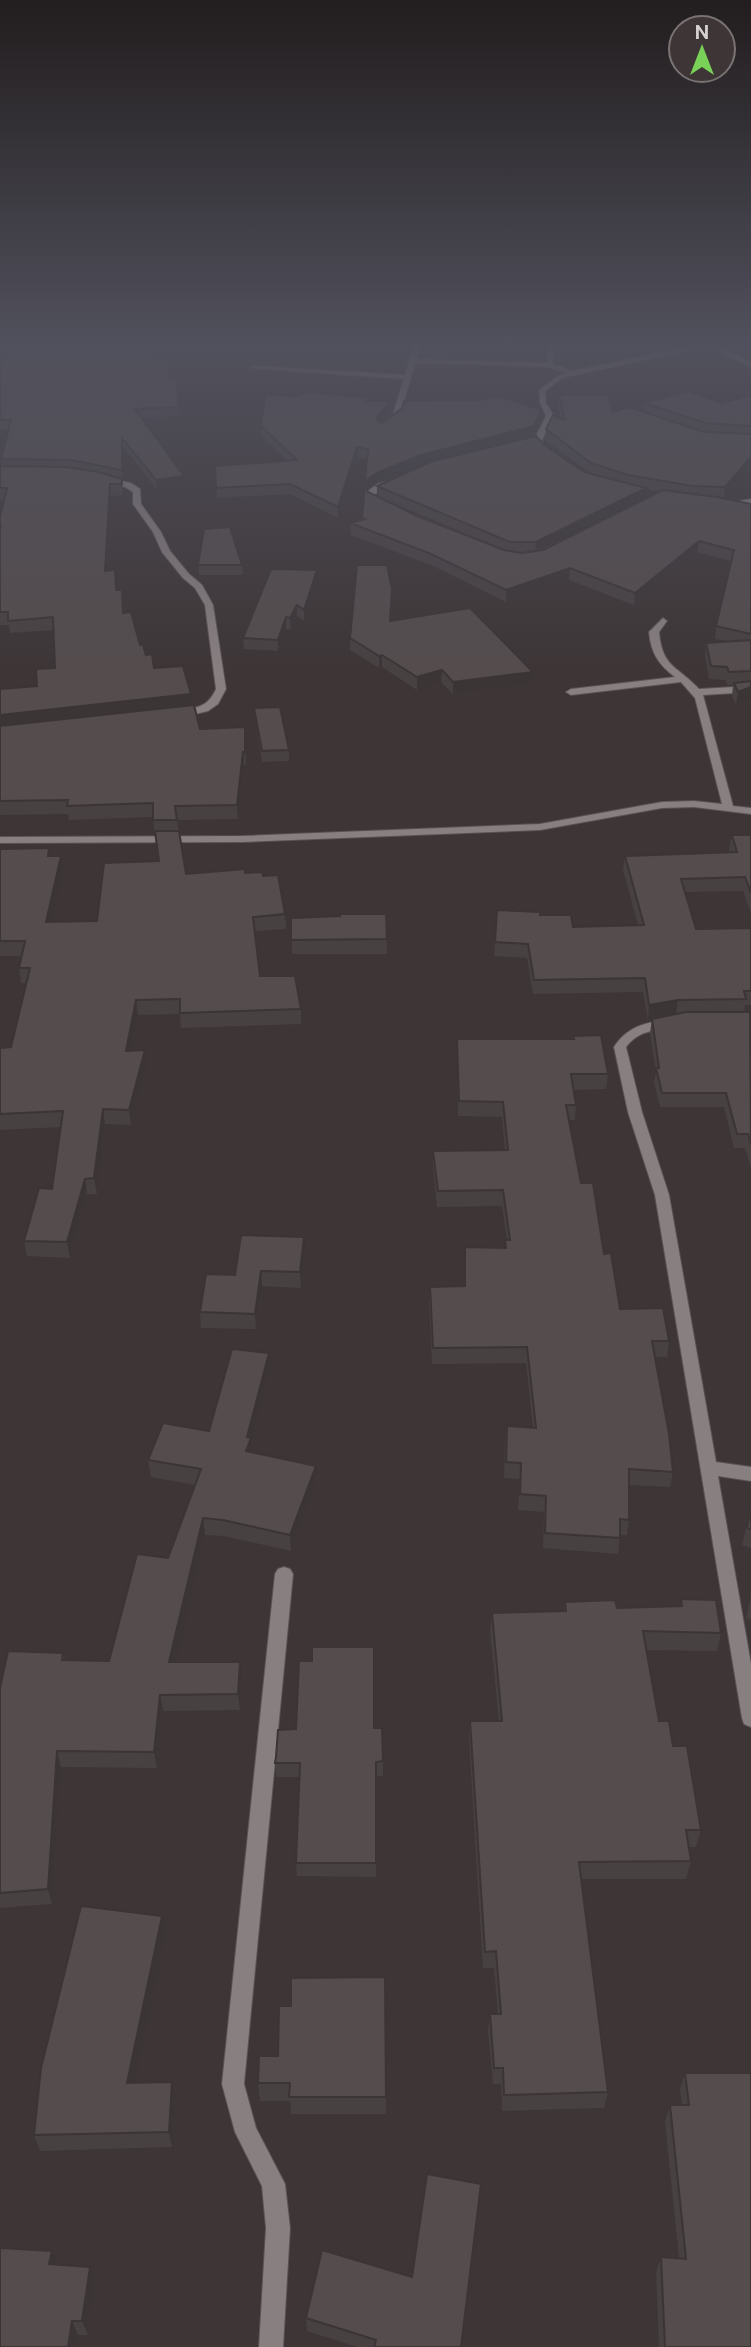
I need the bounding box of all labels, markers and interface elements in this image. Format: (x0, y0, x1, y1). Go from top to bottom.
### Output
north arrow (667, 14, 737, 84)
text: N (695, 21, 709, 43)

